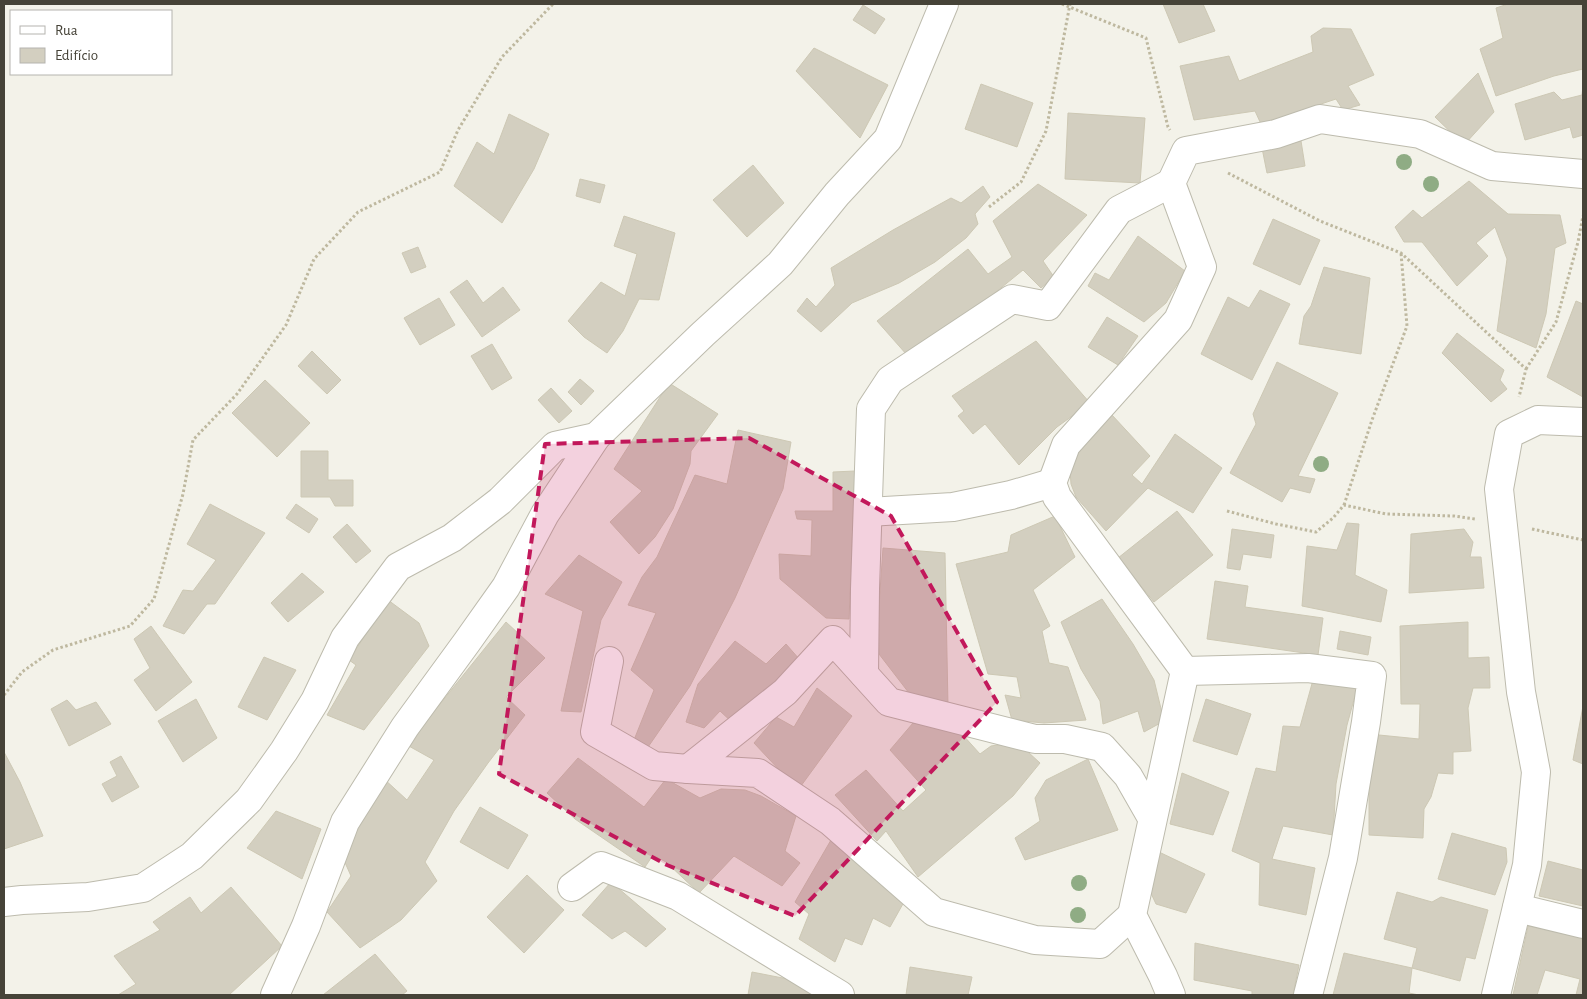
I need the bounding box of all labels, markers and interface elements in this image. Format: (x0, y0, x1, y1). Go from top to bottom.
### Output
legend (10, 10, 172, 75)
text: Rua (55, 23, 78, 38)
text: Edifício (55, 48, 98, 63)

